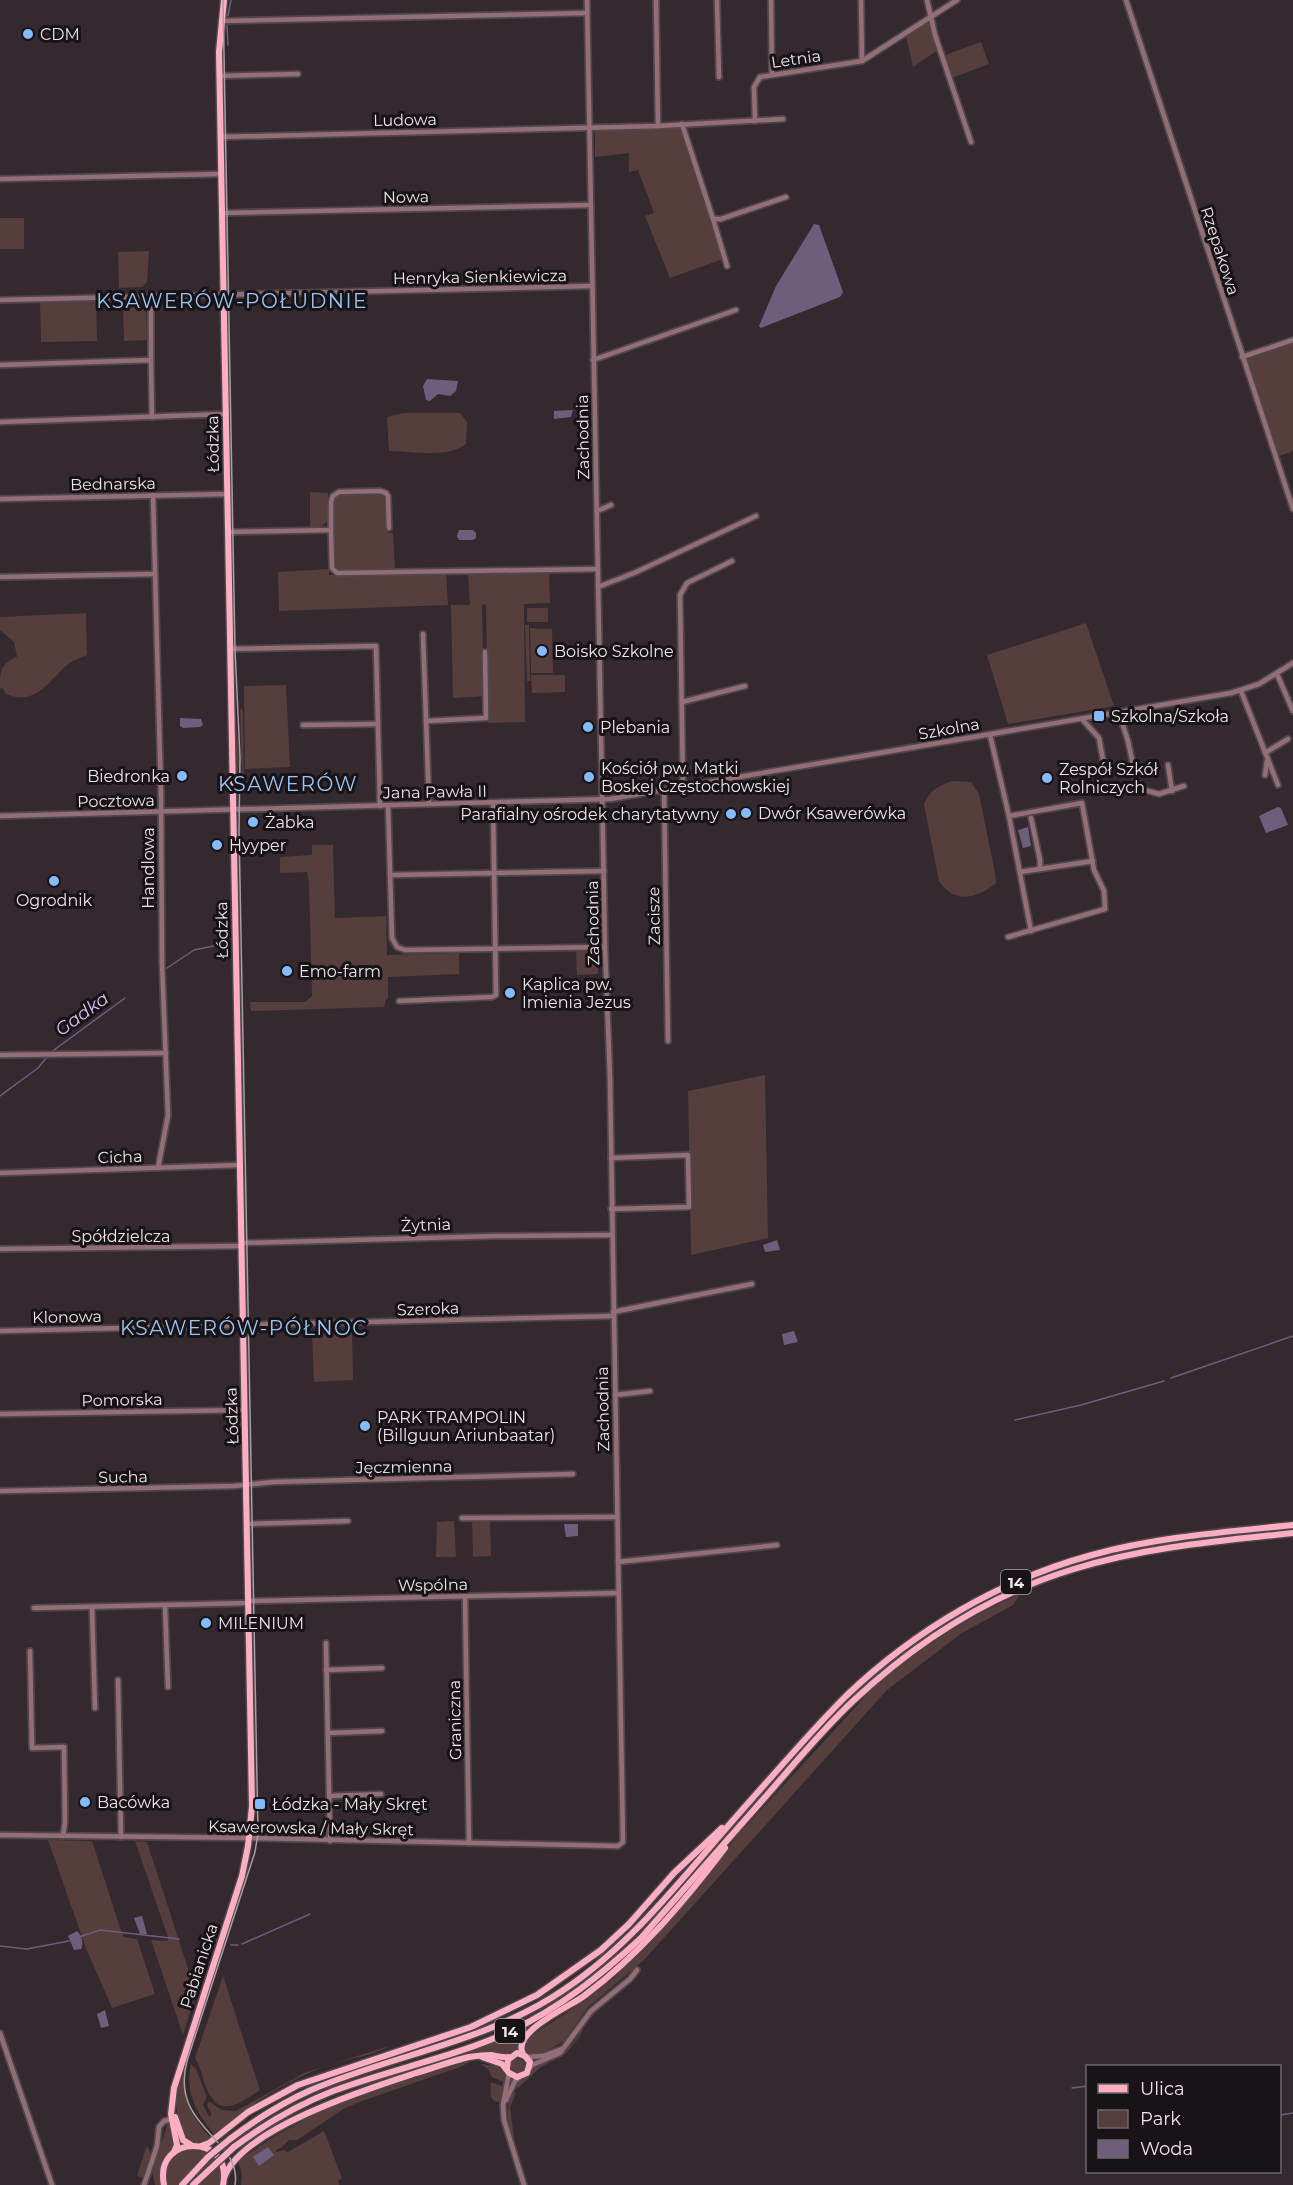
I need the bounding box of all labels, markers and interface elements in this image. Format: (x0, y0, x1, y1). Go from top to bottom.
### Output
place label: CDM (40, 25, 80, 44)
marker: CDM (21, 27, 35, 41)
street label: Letnia (770, 46, 822, 72)
street label: Ludowa (373, 110, 437, 130)
street label: Nowa (383, 187, 429, 207)
street label: Rzepakowa (1197, 204, 1243, 298)
street label: Henryka Sienkiewicza (393, 266, 567, 288)
district label: KSAWERÓW-POŁUDNIE (96, 289, 368, 313)
street label: Zachodnia (573, 394, 593, 480)
street label: Łódzka (203, 415, 223, 473)
street label: Bednarska (70, 474, 156, 494)
place label: Boisko Szkolne (554, 642, 674, 661)
marker: Boisko Szkolne (535, 644, 549, 658)
place label: Szkolna/Szkoła (1111, 707, 1229, 726)
marker: Szkolna/Szkoła (1092, 709, 1106, 723)
street label: Szkolna (917, 714, 981, 744)
place label: Plebania (600, 718, 670, 737)
marker: Plebania (581, 720, 595, 734)
place label: Kościół pw. Matki Boskej Częstochowskiej (601, 759, 790, 796)
place label: Zespół Szkół Rolniczych (1059, 760, 1158, 797)
place label: Biedronka (87, 767, 170, 786)
marker: Biedronka (175, 769, 189, 783)
marker: Kościół pw. Matki Boskej Częstochowskiej (582, 770, 596, 784)
marker: Zespół Szkół Rolniczych (1040, 771, 1054, 785)
district label: KSAWERÓW (218, 772, 358, 796)
street label: Jana Pawła II (382, 782, 487, 802)
street label: Pocztowa (77, 791, 155, 811)
place label: Dwór Ksawerówka (758, 804, 906, 823)
place label: Parafialny ośrodek charytatywny (460, 805, 719, 824)
marker: Dwór Ksawerówka (739, 806, 753, 820)
marker: Parafialny ośrodek charytatywny (724, 807, 738, 821)
place label: Żabka (265, 813, 315, 832)
marker: Żabka (246, 815, 260, 829)
street label: Handlowa (139, 827, 158, 909)
place label: Hyyper (229, 836, 286, 855)
marker: Hyyper (210, 838, 224, 852)
marker: Ogrodnik (47, 874, 61, 888)
street label: Zachodnia (583, 880, 603, 966)
street label: Zacisze (644, 887, 664, 945)
place label: Ogrodnik (16, 891, 93, 910)
street label: Łódzka (212, 901, 232, 959)
place label: Emo-farm (299, 962, 381, 981)
marker: Emo-farm (280, 964, 294, 978)
place label: Kaplica pw. Imienia Jezus (522, 975, 631, 1012)
marker: Kaplica pw. Imienia Jezus (503, 986, 517, 1000)
water label: Gadka (51, 987, 113, 1041)
street label: Cicha (97, 1147, 143, 1167)
street label: Żytnia (401, 1215, 451, 1235)
street label: Spółdzielcza (72, 1227, 170, 1246)
street label: Szeroka (396, 1298, 460, 1320)
street label: Klonowa (32, 1307, 102, 1327)
district label: KSAWERÓW-PÓŁNOC (120, 1316, 368, 1340)
street label: Zachodnia (593, 1366, 613, 1452)
street label: Łódzka (222, 1387, 242, 1445)
street label: Pomorska (81, 1390, 163, 1410)
place label: PARK TRAMPOLIN (Billguun Ariunbaatar) (377, 1408, 555, 1445)
marker: PARK TRAMPOLIN (Billguun Ariunbaatar) (358, 1419, 372, 1433)
street label: Jęczmienna (354, 1457, 453, 1477)
street label: Sucha (98, 1467, 148, 1487)
road number: 14 (1001, 1570, 1031, 1594)
street label: Wspólna (398, 1575, 468, 1595)
place label: MILENIUM (218, 1614, 304, 1633)
marker: MILENIUM (199, 1616, 213, 1630)
street label: Graniczna (445, 1680, 465, 1760)
place label: Bacówka (97, 1793, 170, 1812)
marker: Bacówka (78, 1795, 92, 1809)
place label: Łódzka - Mały Skręt (272, 1795, 428, 1814)
marker: Łódzka - Mały Skręt (253, 1797, 267, 1811)
street label: Ksawerowska / Mały Skręt (208, 1817, 415, 1839)
street label: Pabianicka (176, 1921, 222, 2011)
road number: 14 (495, 2019, 525, 2043)
legend (1086, 2065, 1281, 2173)
text: Ulica (1140, 2078, 1185, 2100)
text: Park (1140, 2108, 1181, 2130)
text: Woda (1140, 2138, 1193, 2160)

